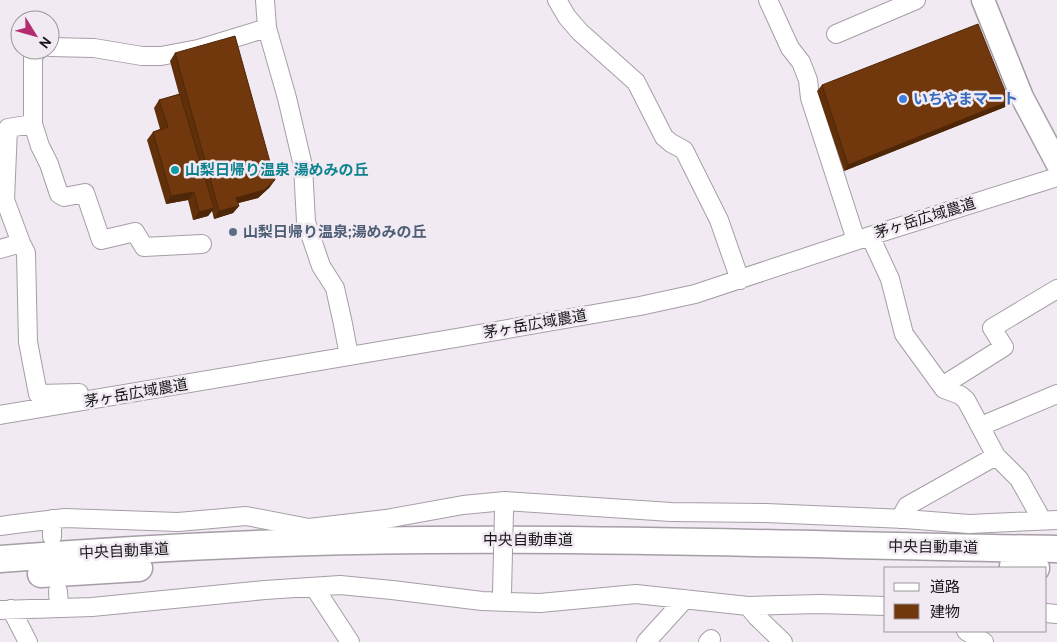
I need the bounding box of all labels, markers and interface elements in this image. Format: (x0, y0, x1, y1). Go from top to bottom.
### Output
north arrow (10, 10, 60, 60)
text: N (35, 33, 56, 52)
place label: いちやまマート (913, 90, 1018, 108)
marker: いちやまマート (897, 93, 909, 105)
place label: 山梨日帰り温泉 湯めみの丘 (185, 161, 368, 179)
marker: 山梨日帰り温泉 湯めみの丘 (169, 164, 181, 176)
street label: 茅ヶ岳広域農道 (872, 194, 978, 242)
place label: 山梨日帰り温泉;湯めみの丘 (243, 223, 426, 241)
marker: 山梨日帰り温泉;湯めみの丘 (227, 226, 239, 238)
street label: 茅ヶ岳広域農道 (482, 306, 588, 342)
street label: 茅ヶ岳広域農道 (83, 375, 189, 411)
street label: 中央自動車道 (483, 531, 573, 549)
street label: 中央自動車道 (888, 537, 978, 557)
street label: 中央自動車道 (79, 540, 169, 562)
legend (884, 567, 1047, 632)
text: 道路 (930, 578, 960, 596)
text: 建物 (930, 603, 960, 621)

